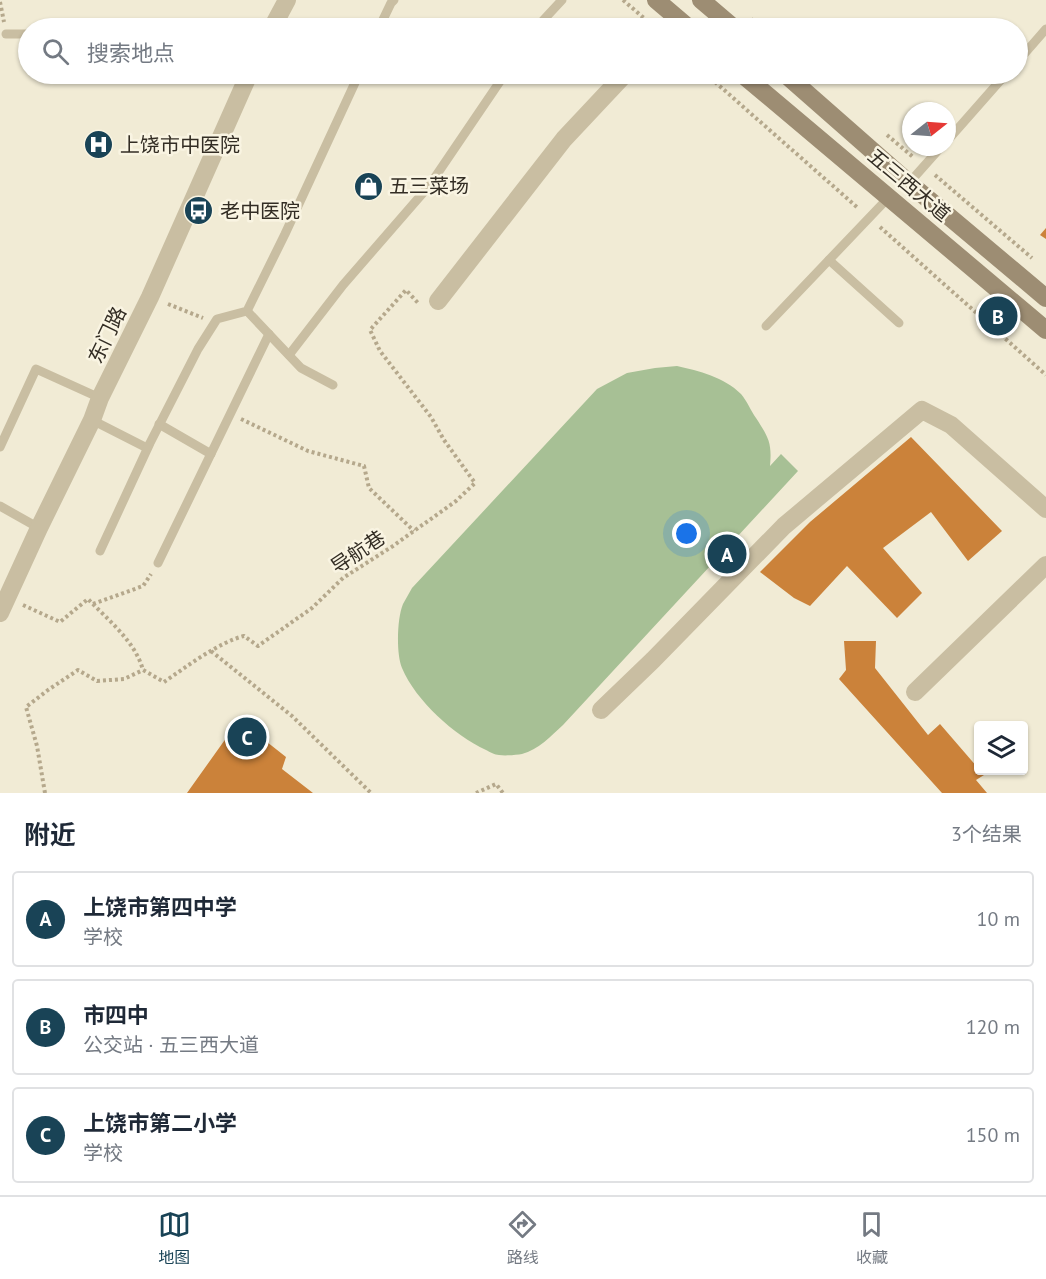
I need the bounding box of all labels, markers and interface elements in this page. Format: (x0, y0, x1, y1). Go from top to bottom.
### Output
search box (18, 18, 1028, 84)
icon: search (39, 35, 72, 68)
text: 搜索地点 (87, 39, 175, 67)
north arrow (902, 102, 956, 156)
hospital icon: 上饶市中医院 (83, 129, 115, 161)
place label: 上饶市中医院 (120, 132, 240, 158)
street label: 五三西大道 (862, 143, 956, 227)
shop icon: 五三菜场 (352, 170, 384, 202)
place label: 五三菜场 (389, 173, 469, 199)
bus stop icon: 老中医院 (183, 195, 215, 227)
place label: 老中医院 (220, 198, 300, 224)
pin: B (978, 294, 1018, 338)
street label: 东门路 (82, 302, 132, 368)
your location (672, 519, 701, 548)
street label: 导航巷 (326, 524, 390, 580)
pin: A (708, 532, 746, 576)
pin: C (228, 714, 266, 760)
map controls (974, 721, 1028, 775)
button: layers (974, 721, 1028, 775)
text: 附近 (24, 818, 76, 851)
text: 3个结果 (951, 821, 1022, 847)
text: 上饶市第四中学 (83, 893, 237, 921)
text: A (39, 906, 52, 932)
text: 10 m (977, 906, 1020, 932)
text: 学校 (83, 924, 123, 950)
text: 市四中 (83, 1001, 149, 1029)
text: B (40, 1014, 51, 1040)
text: 120 m (966, 1014, 1020, 1040)
text: 公交站 · 五三西大道 (83, 1032, 259, 1058)
text: 上饶市第二小学 (83, 1109, 237, 1137)
text: C (40, 1122, 51, 1148)
text: 150 m (966, 1122, 1020, 1148)
text: 学校 (83, 1140, 123, 1166)
tab: 地图 (158, 1208, 191, 1268)
tab: 路线 (506, 1208, 539, 1268)
tab: 收藏 (855, 1208, 888, 1268)

